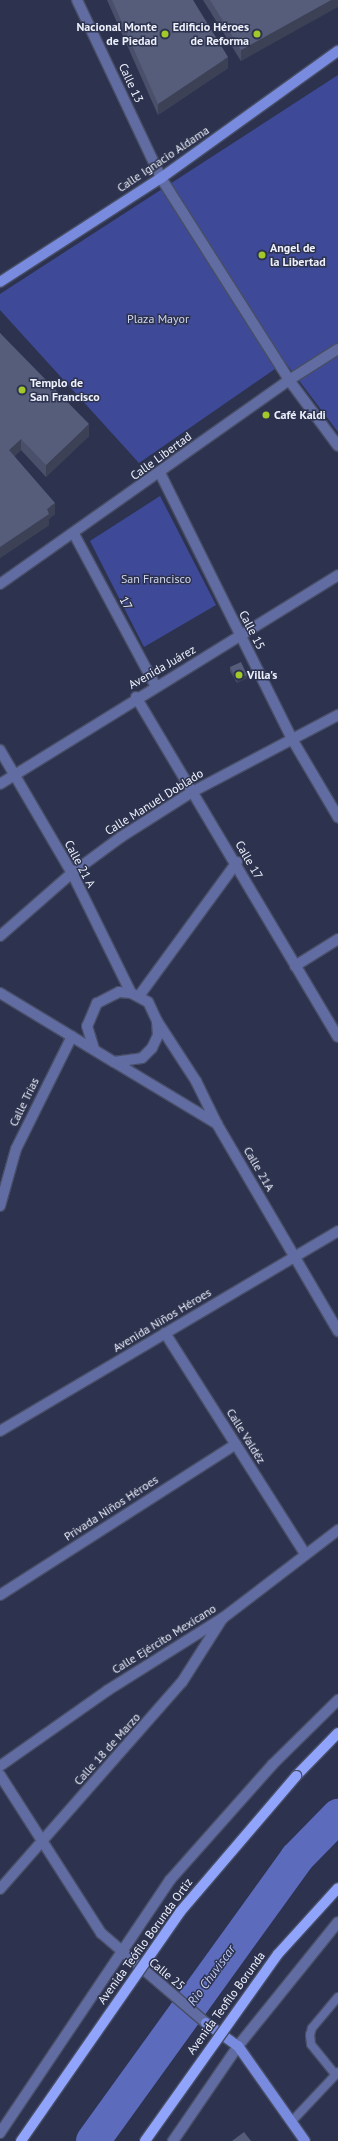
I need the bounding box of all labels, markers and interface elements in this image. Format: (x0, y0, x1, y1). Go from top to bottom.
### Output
place label: Nacional Monte de Piedad (76, 20, 157, 48)
place label: Edificio Héroes de Reforma (173, 20, 249, 48)
marker: Nacional Monte de Piedad (160, 29, 170, 39)
marker: Edificio Héroes de Reforma (252, 29, 262, 39)
street label: Calle 13 (116, 61, 146, 105)
street label: Calle Ignacio Aldama (114, 123, 212, 195)
place label: Angel de la Libertad (270, 241, 326, 269)
marker: Angel de la Libertad (257, 250, 267, 260)
park label: Plaza Mayor (127, 312, 189, 326)
place label: Templo de San Francisco (30, 376, 100, 404)
marker: Templo de San Francisco (17, 385, 27, 395)
place label: Café Kaldi (274, 408, 326, 422)
marker: Café Kaldi (261, 410, 271, 420)
street label: Calle Libertad (128, 429, 194, 483)
park label: San Francisco (121, 572, 191, 586)
street label: 17 (117, 594, 135, 612)
street label: Calle 15 (236, 608, 268, 652)
street label: Avenida Juárez (126, 642, 198, 692)
place label: Villa's (247, 668, 277, 682)
marker: Villa's (234, 670, 244, 680)
street label: Calle Manuel Doblado (102, 766, 206, 838)
street label: Calle 21 A (61, 838, 99, 890)
street label: Calle 17 (232, 838, 266, 882)
street label: Calle Trías (6, 1075, 42, 1129)
street label: Calle 21A (241, 1144, 277, 1194)
street label: Avenida Niños Héroes (110, 1285, 214, 1355)
street label: Calle Valdéz (223, 1406, 269, 1466)
street label: Privada Niños Héroes (61, 1472, 161, 1544)
street label: Calle Ejército Mexicano (109, 1601, 219, 1677)
street label: Calle 18 de Marzo (71, 1710, 143, 1788)
street label: Avenida Teófilo Borunda Ortiz (94, 1875, 196, 2007)
water label: Rio Chuviscar (185, 1943, 239, 2009)
street label: Avenida Teofilo Borunda (184, 1949, 268, 2057)
street label: Calle 25 (146, 1955, 188, 1993)

